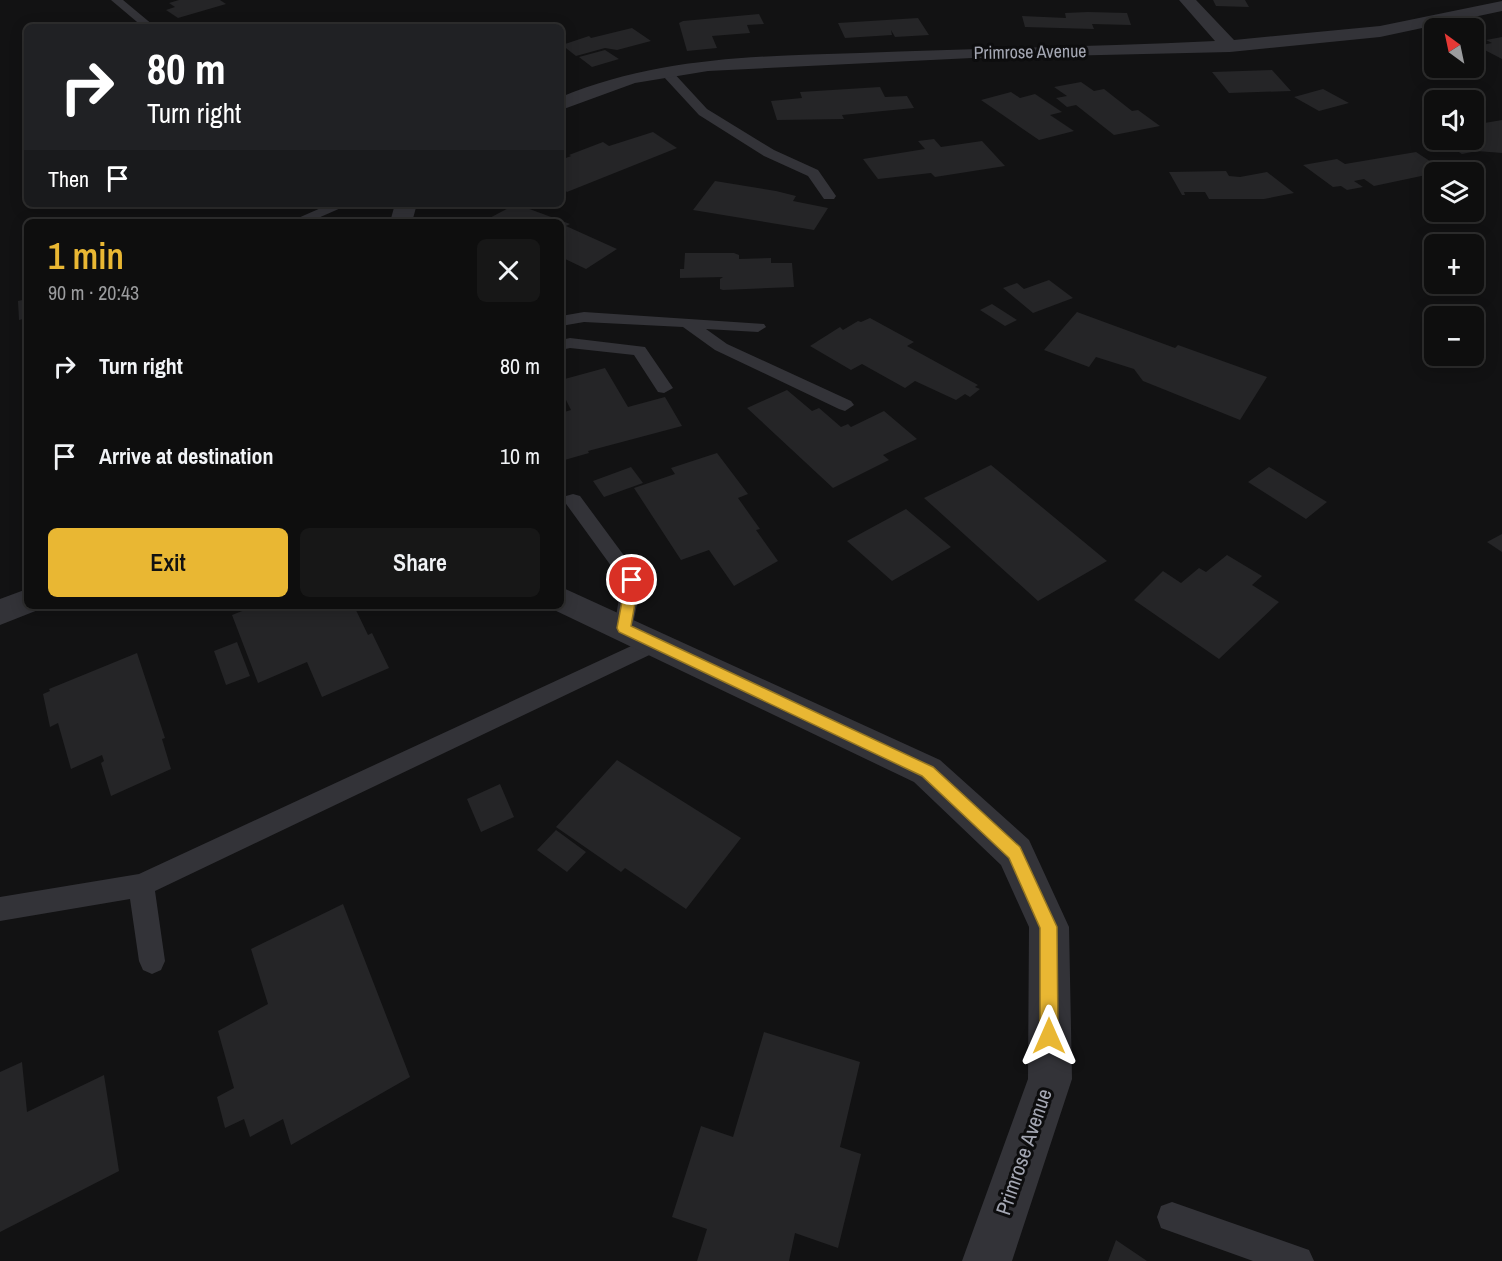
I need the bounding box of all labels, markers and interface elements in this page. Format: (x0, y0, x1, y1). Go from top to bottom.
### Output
north arrow (1424, 18, 1484, 78)
map controls (1424, 18, 1484, 366)
street label: Primrose Avenue (973, 38, 1087, 65)
text: 80 m (147, 41, 226, 97)
icon: right (48, 48, 126, 126)
button: sound (1424, 90, 1484, 150)
text: Turn right (147, 95, 241, 131)
icon: arrive (101, 162, 134, 195)
button: layers (1424, 162, 1484, 222)
text: Then (48, 164, 89, 194)
text: 1 min (48, 232, 124, 280)
button: + (1424, 234, 1484, 294)
button: close (477, 239, 540, 302)
text: 90 m · 20:43 (48, 279, 139, 306)
button: − (1424, 306, 1484, 366)
icon: right (48, 350, 81, 383)
text: Turn right (99, 351, 183, 381)
text: 80 m (500, 351, 540, 381)
icon: arrive (48, 440, 81, 473)
text: Arrive at destination (99, 441, 273, 471)
text: 10 m (500, 441, 540, 471)
button: Exit (48, 528, 288, 597)
button: Share (300, 528, 540, 597)
pin (606, 554, 657, 605)
icon: arrive (615, 563, 648, 596)
position arrow (1017, 1004, 1081, 1068)
street label: Primrose Avenue (988, 1085, 1059, 1219)

